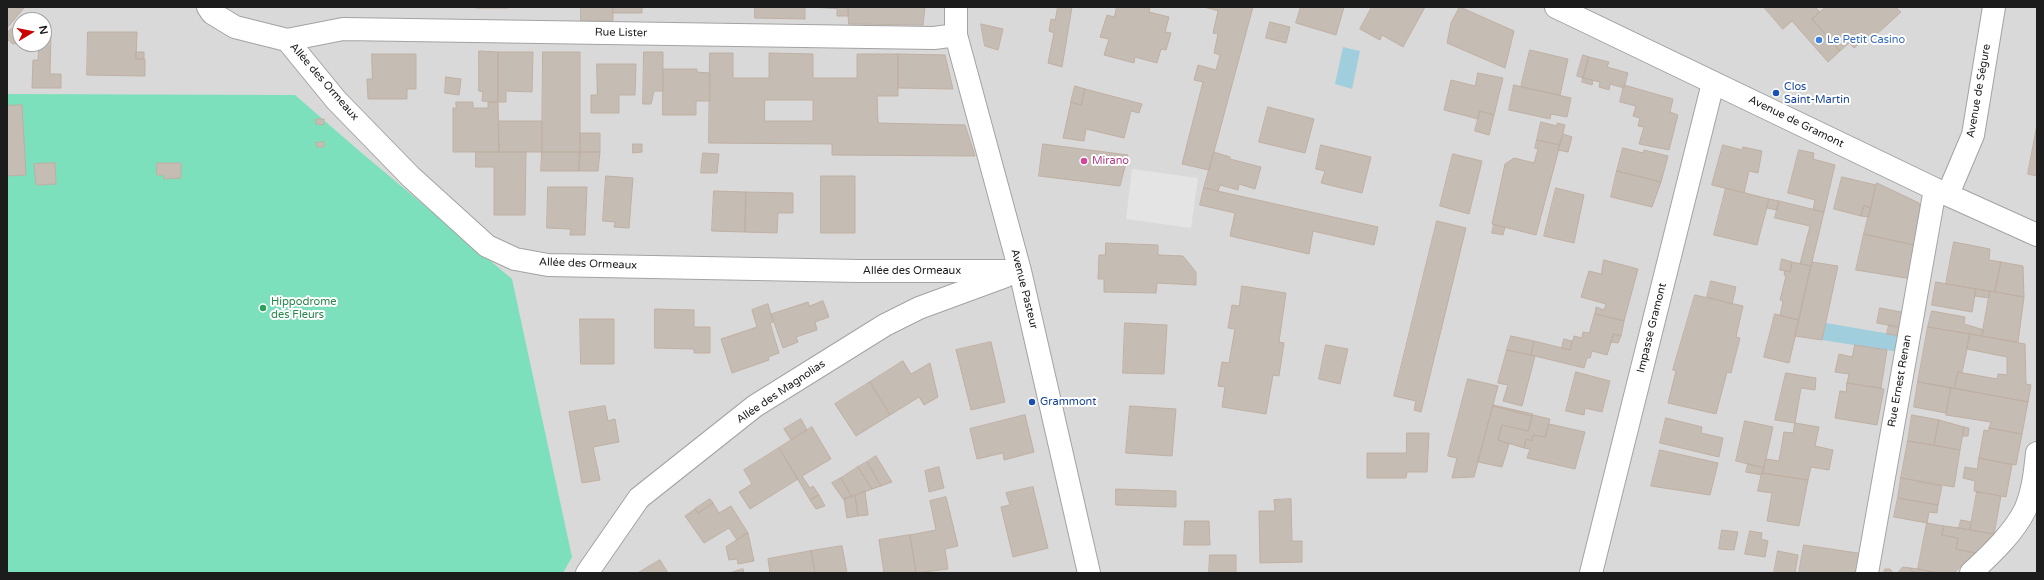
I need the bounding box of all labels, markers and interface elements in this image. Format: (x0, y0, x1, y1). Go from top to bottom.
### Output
north arrow (12, 12, 52, 52)
text: N (36, 25, 50, 35)
street label: Rue Lister (595, 26, 647, 40)
place label: Le Petit Casino (1827, 33, 1905, 47)
marker: Le Petit Casino (1814, 35, 1824, 45)
street label: Allée des Ormeaux (287, 41, 361, 123)
street label: Avenue de Ségure (1964, 43, 1994, 139)
place label: Clos Saint-Martin (1784, 80, 1850, 106)
marker: Clos Saint-Martin (1771, 88, 1781, 98)
street label: Avenue de Gramont (1746, 93, 1846, 151)
place label: Mirano (1092, 154, 1129, 168)
marker: Mirano (1079, 156, 1089, 166)
street label: Avenue Pasteur (1008, 248, 1040, 330)
street label: Allée des Ormeaux (539, 256, 637, 272)
street label: Allée des Ormeaux (863, 264, 961, 278)
street label: Impasse Gramont (1634, 282, 1670, 374)
place label: Hippodrome des Fleurs (271, 295, 337, 321)
marker: Hippodrome des Fleurs (258, 303, 268, 313)
street label: Rue Ernest Renan (1885, 334, 1915, 428)
street label: Allée des Magnolias (734, 357, 828, 427)
place label: Grammont (1040, 395, 1096, 409)
marker: Grammont (1027, 397, 1037, 407)

